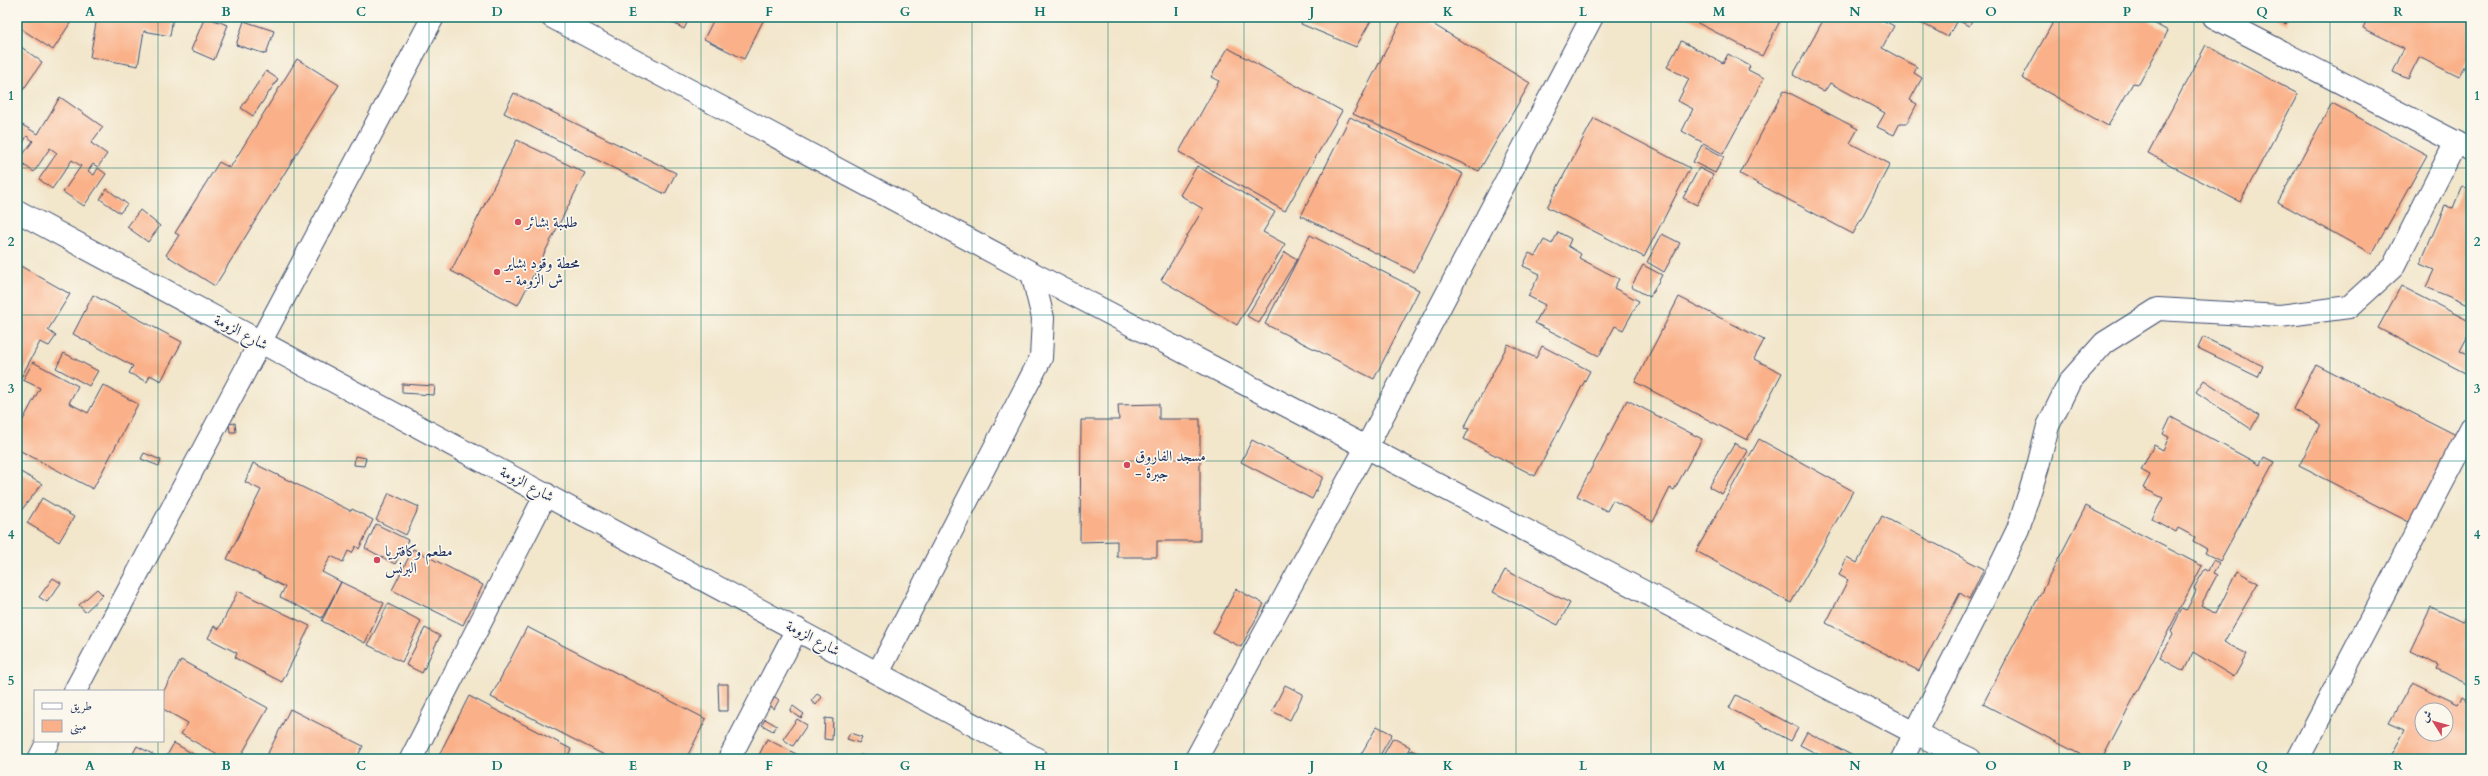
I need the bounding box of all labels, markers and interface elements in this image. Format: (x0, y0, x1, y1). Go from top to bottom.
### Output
text: A (85, 3, 95, 21)
text: B (221, 3, 231, 21)
text: C (356, 3, 366, 21)
text: D (491, 3, 503, 21)
text: E (629, 3, 637, 21)
text: F (765, 3, 773, 21)
text: G (900, 3, 911, 21)
text: H (1034, 3, 1046, 21)
text: I (1173, 3, 1179, 21)
text: J (1308, 3, 1315, 21)
text: K (1443, 3, 1454, 21)
text: L (1579, 3, 1588, 21)
text: M (1713, 3, 1726, 21)
text: N (1849, 3, 1861, 21)
text: O (1985, 3, 1997, 21)
text: P (2123, 3, 2131, 21)
text: Q (2256, 3, 2268, 21)
text: R (2393, 3, 2403, 21)
text: 1 (8, 87, 14, 105)
text: 1 (2474, 87, 2480, 105)
place label: طلمبة بشائر (524, 212, 578, 232)
marker: طلمبة بشائر (513, 217, 523, 227)
text: 2 (8, 233, 15, 251)
text: 2 (2474, 233, 2481, 251)
place label: محطة وقود بشاير - ش الزومة (503, 253, 580, 290)
marker: محطة وقود بشاير - ش الزومة (492, 267, 502, 277)
street label: شارع الزومة (209, 309, 272, 357)
text: 3 (8, 380, 15, 398)
text: 3 (2474, 380, 2481, 398)
place label: مسجد الفاروق - جبرة (1135, 446, 1206, 483)
marker: مسجد الفاروق - جبرة (1122, 460, 1132, 470)
street label: شارع الزومة (495, 461, 558, 509)
text: 4 (8, 526, 15, 544)
text: 4 (2474, 526, 2481, 544)
place label: مطعم وكافتريا البرنس (385, 541, 453, 578)
marker: مطعم وكافتريا البرنس (372, 555, 382, 565)
street label: شارع الزومة (781, 615, 844, 663)
text: 5 (8, 672, 14, 690)
text: 5 (2474, 672, 2480, 690)
legend (34, 690, 164, 742)
text: طريق (70, 698, 92, 714)
north arrow (2414, 702, 2454, 742)
text: ش (2417, 707, 2436, 725)
text: مبنى (70, 718, 86, 735)
text: A (85, 757, 95, 775)
text: B (221, 757, 231, 775)
text: C (356, 757, 366, 775)
text: D (491, 757, 503, 775)
text: E (629, 757, 637, 775)
text: F (765, 757, 773, 775)
text: G (900, 757, 911, 775)
text: H (1034, 757, 1046, 775)
text: I (1173, 757, 1179, 775)
text: J (1308, 757, 1315, 775)
text: K (1443, 757, 1454, 775)
text: L (1579, 757, 1588, 775)
text: M (1713, 757, 1726, 775)
text: N (1849, 757, 1861, 775)
text: O (1985, 757, 1997, 775)
text: P (2123, 757, 2131, 775)
text: Q (2256, 757, 2268, 775)
text: R (2393, 757, 2403, 775)

